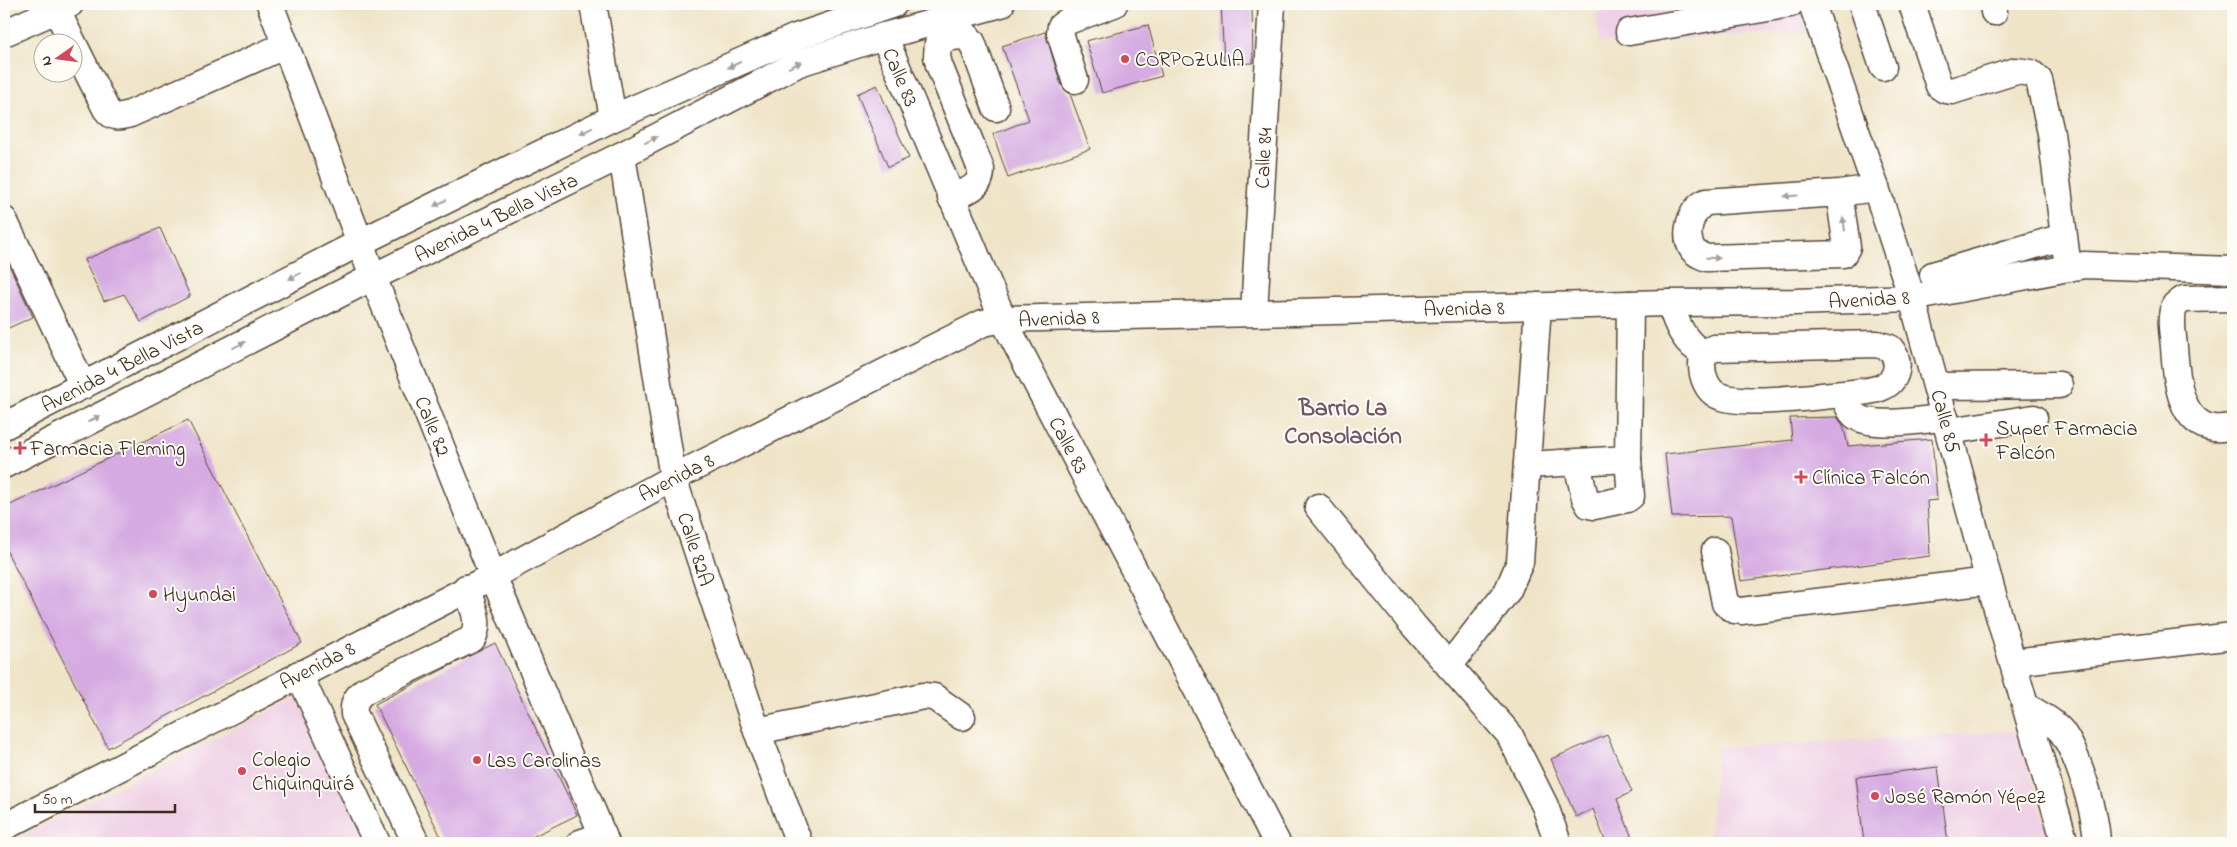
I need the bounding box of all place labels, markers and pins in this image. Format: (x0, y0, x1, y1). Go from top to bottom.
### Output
place label: CORPOZULIA (1135, 46, 1245, 76)
marker: CORPOZULIA (1119, 53, 1131, 65)
place label: Super Farmacia Falcón (1995, 415, 2138, 469)
marker: Super Farmacia Falcón (1980, 434, 1992, 446)
place label: Farmacia Fleming (29, 435, 185, 467)
marker: Farmacia Fleming (14, 442, 26, 454)
place label: Clínica Falcón (1812, 464, 1930, 494)
marker: Clínica Falcón (1794, 470, 1808, 484)
place label: Hyundai (163, 581, 236, 613)
marker: Hyundai (147, 588, 159, 600)
place label: Colegio Chiquinquirá (252, 746, 354, 800)
place label: Las Carolinas (487, 747, 601, 777)
marker: Las Carolinas (471, 754, 483, 766)
marker: Colegio Chiquinquirá (236, 765, 248, 777)
place label: José Ramón Yépez (1885, 783, 2046, 813)
marker: José Ramón Yépez (1869, 790, 1881, 802)

